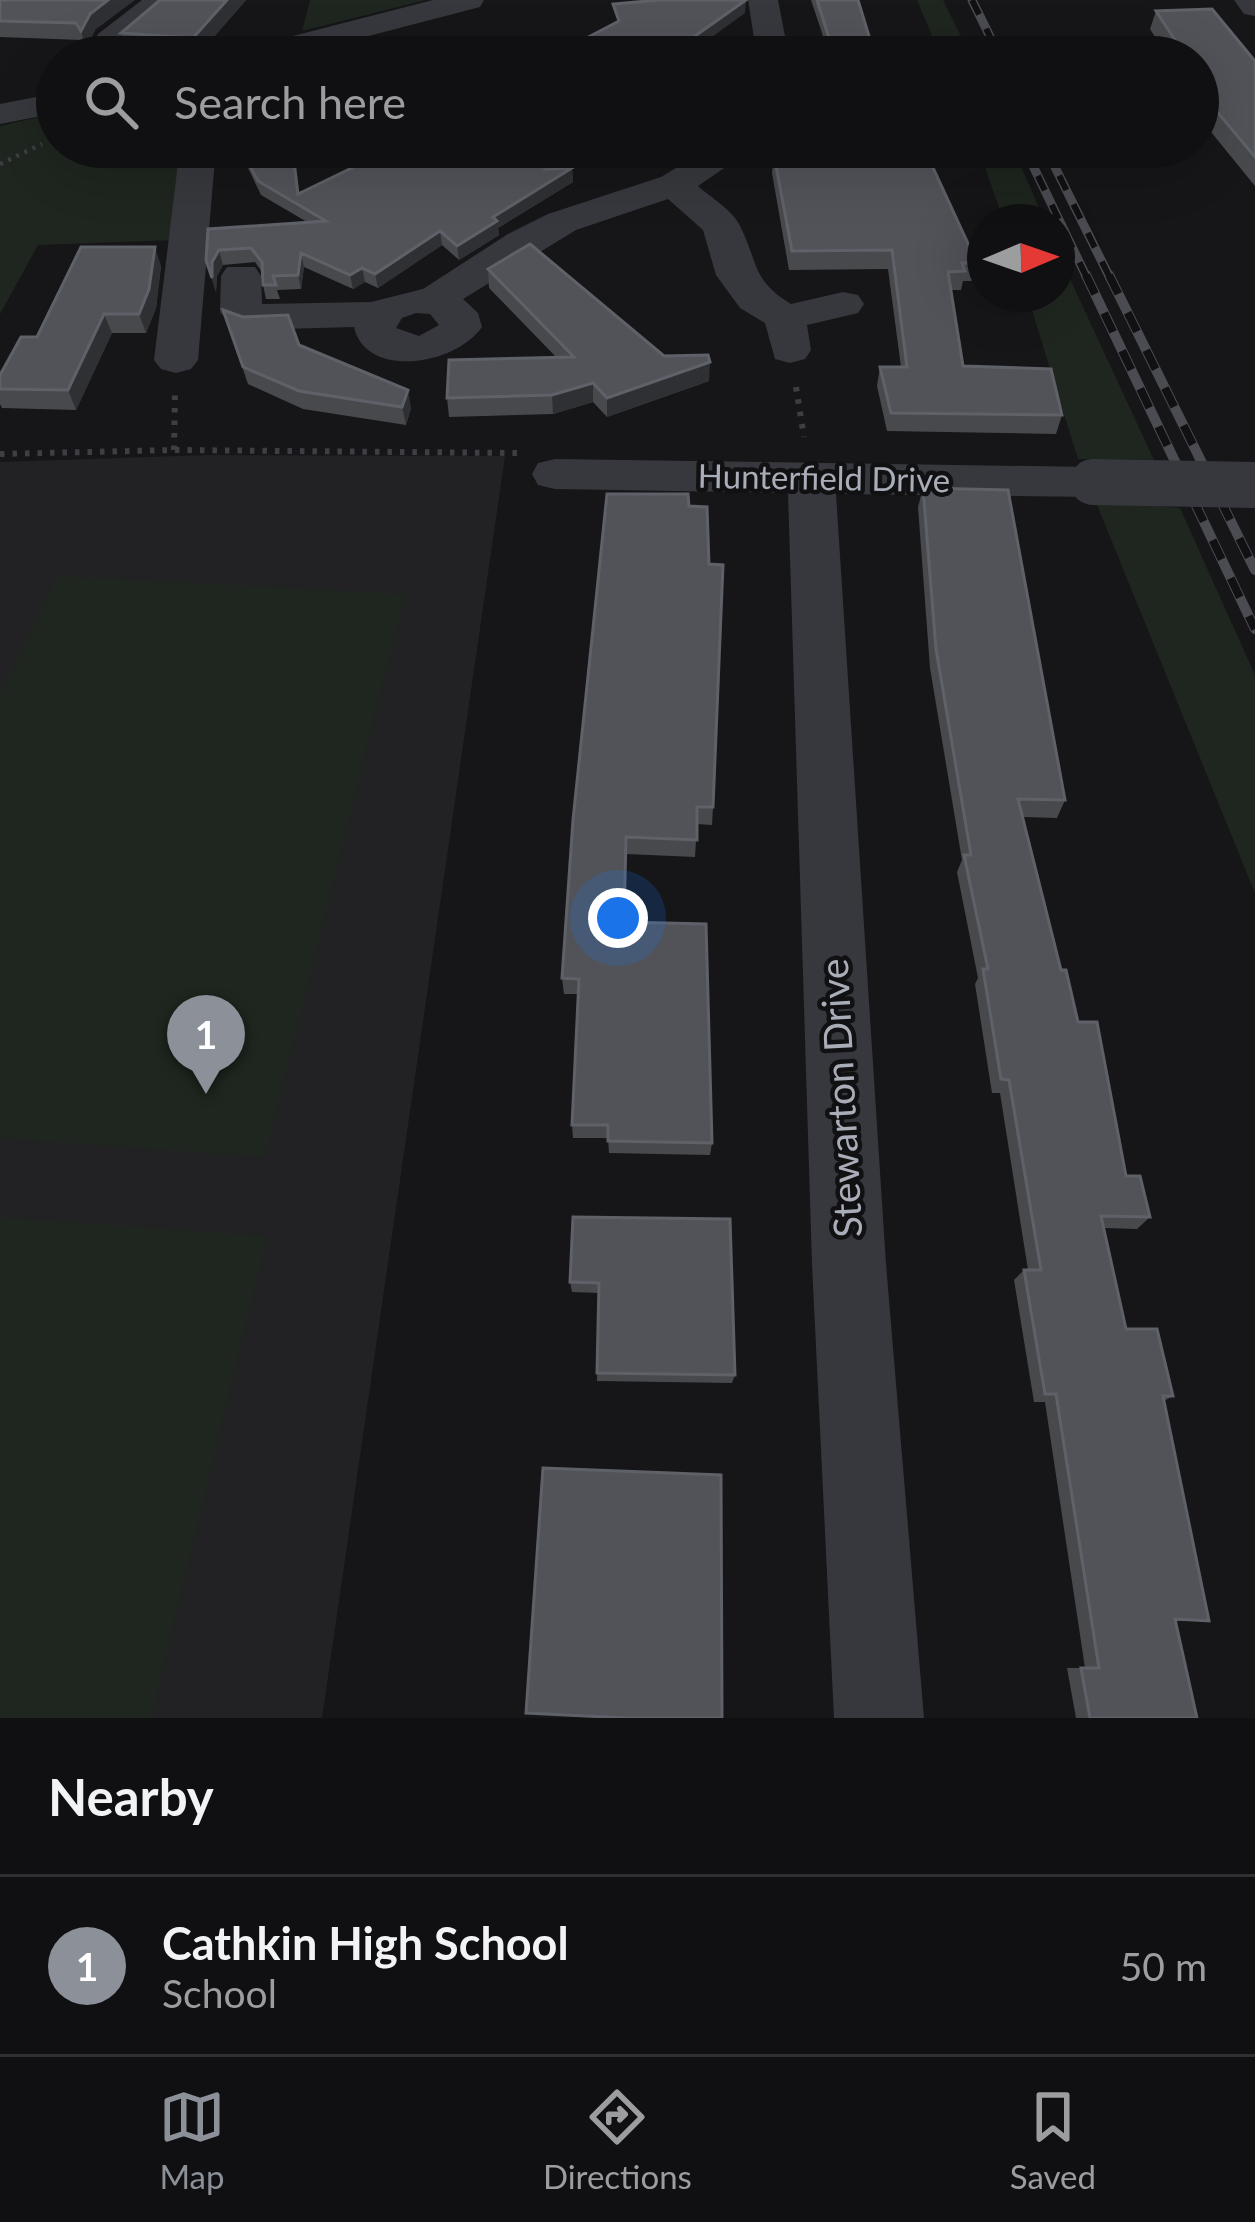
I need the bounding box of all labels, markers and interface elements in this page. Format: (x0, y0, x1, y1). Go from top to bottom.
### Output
search box (36, 36, 1219, 168)
icon: search (78, 69, 144, 135)
text: Search here (174, 75, 406, 129)
north arrow (967, 204, 1075, 312)
street label: Hunterfield Drive (698, 455, 951, 499)
your location (588, 888, 648, 948)
street label: Stewarton Drive (810, 957, 870, 1239)
pin: 1 (167, 995, 245, 1094)
text: Nearby (48, 1766, 214, 1827)
text: Cathkin High School (162, 1916, 569, 1970)
text: 1 (76, 1943, 98, 1989)
text: 50 m (1120, 1943, 1207, 1989)
text: School (162, 1970, 277, 2016)
tab: Map (159, 2084, 225, 2196)
tab: Directions (543, 2084, 692, 2196)
tab: Saved (1010, 2084, 1096, 2196)

